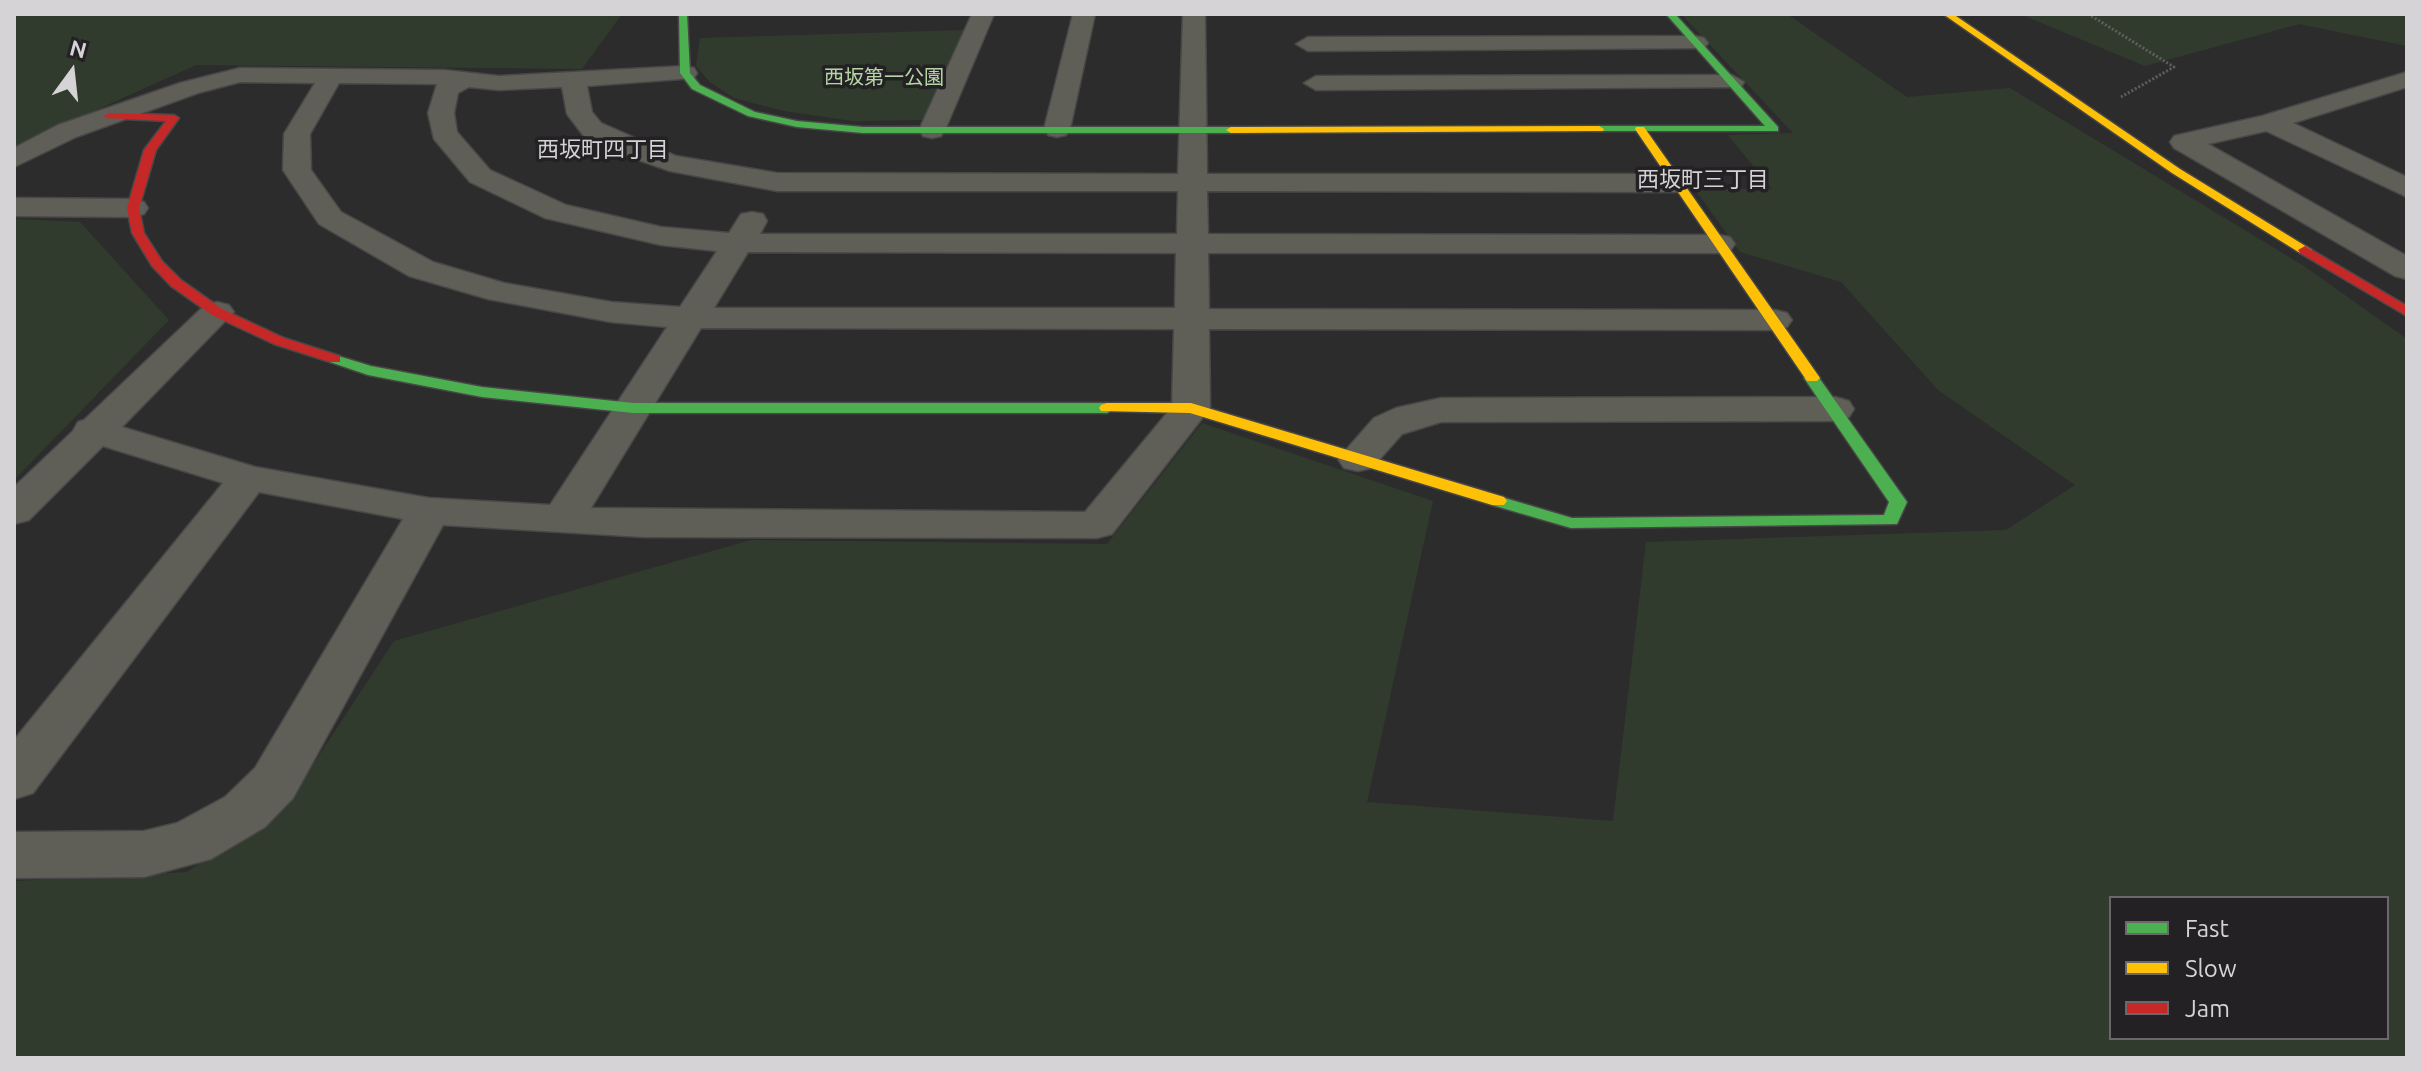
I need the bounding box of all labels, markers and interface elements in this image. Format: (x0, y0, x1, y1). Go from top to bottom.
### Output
north arrow (32, 32, 112, 112)
text: N (67, 34, 89, 63)
park label: 西坂第一公園 (824, 65, 944, 89)
district label: 西坂町四丁目 (537, 137, 669, 163)
district label: 西坂町三丁目 (1637, 167, 1769, 193)
legend (2109, 896, 2389, 1040)
text: Fast (2185, 915, 2229, 942)
text: Slow (2185, 955, 2237, 982)
text: Jam (2185, 995, 2230, 1022)

